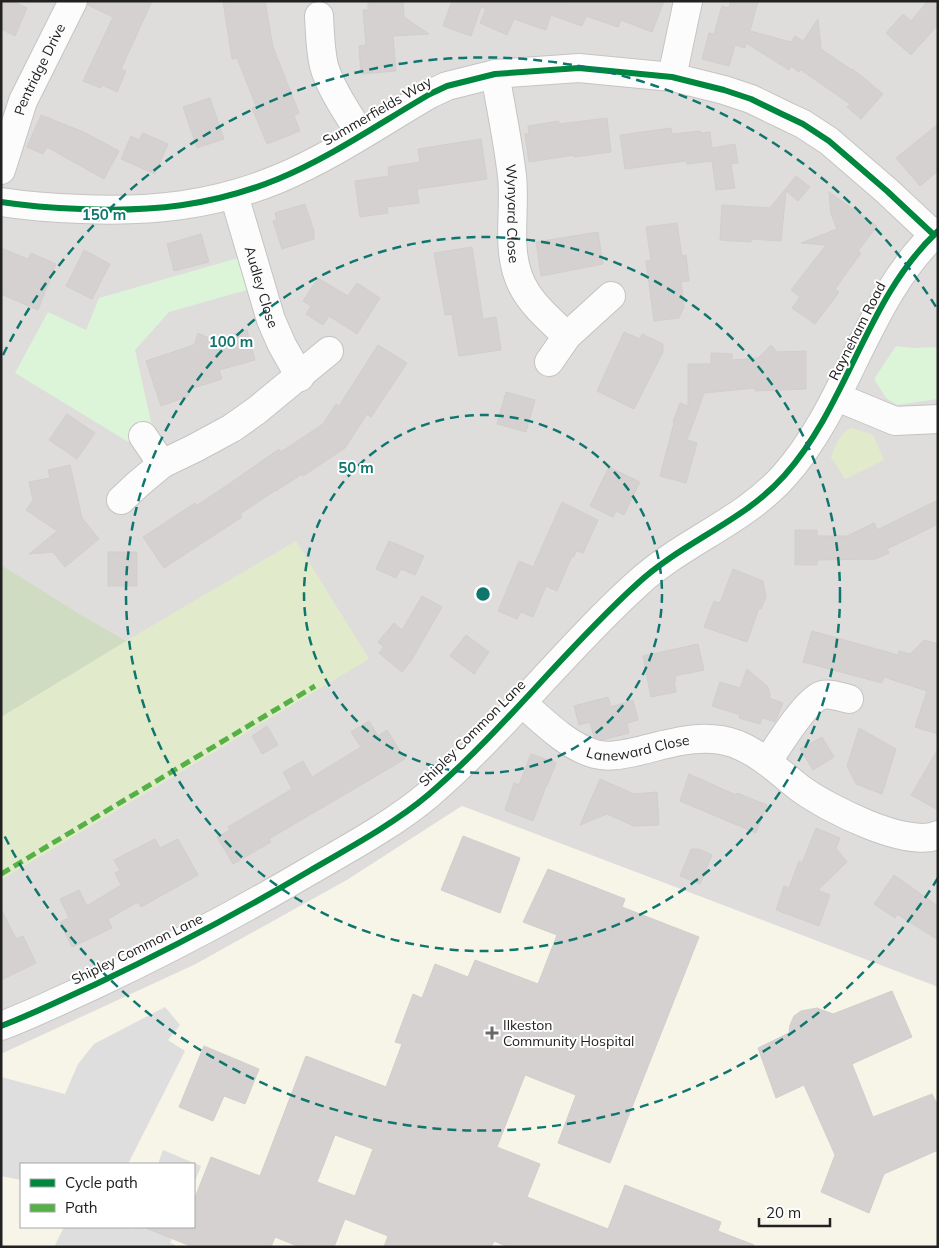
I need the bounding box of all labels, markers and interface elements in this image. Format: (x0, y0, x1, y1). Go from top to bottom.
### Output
street label: Pentridge Drive (10, 20, 69, 117)
street label: Summerfields Way (319, 72, 435, 150)
street label: Wynyard Close (502, 163, 523, 264)
text: 150 m (82, 205, 126, 224)
street label: Audley Close (241, 244, 282, 331)
street label: Rayneham Road (824, 279, 890, 383)
text: 100 m (209, 332, 253, 351)
text: 50 m (338, 458, 374, 477)
centre of rings (474, 585, 492, 603)
street label: Shipley Common Lane (415, 676, 529, 790)
street label: Laneward Close (584, 731, 691, 765)
street label: Shipley Common Lane (68, 909, 206, 989)
place label: Ilkeston Community Hospital (503, 1016, 634, 1050)
marker: Ilkeston Community Hospital (485, 1026, 499, 1040)
legend (20, 1163, 195, 1228)
text: Cycle path (65, 1173, 138, 1192)
scale bar (759, 1196, 830, 1228)
text: Path (65, 1198, 97, 1217)
text: 20 m (766, 1203, 801, 1222)

